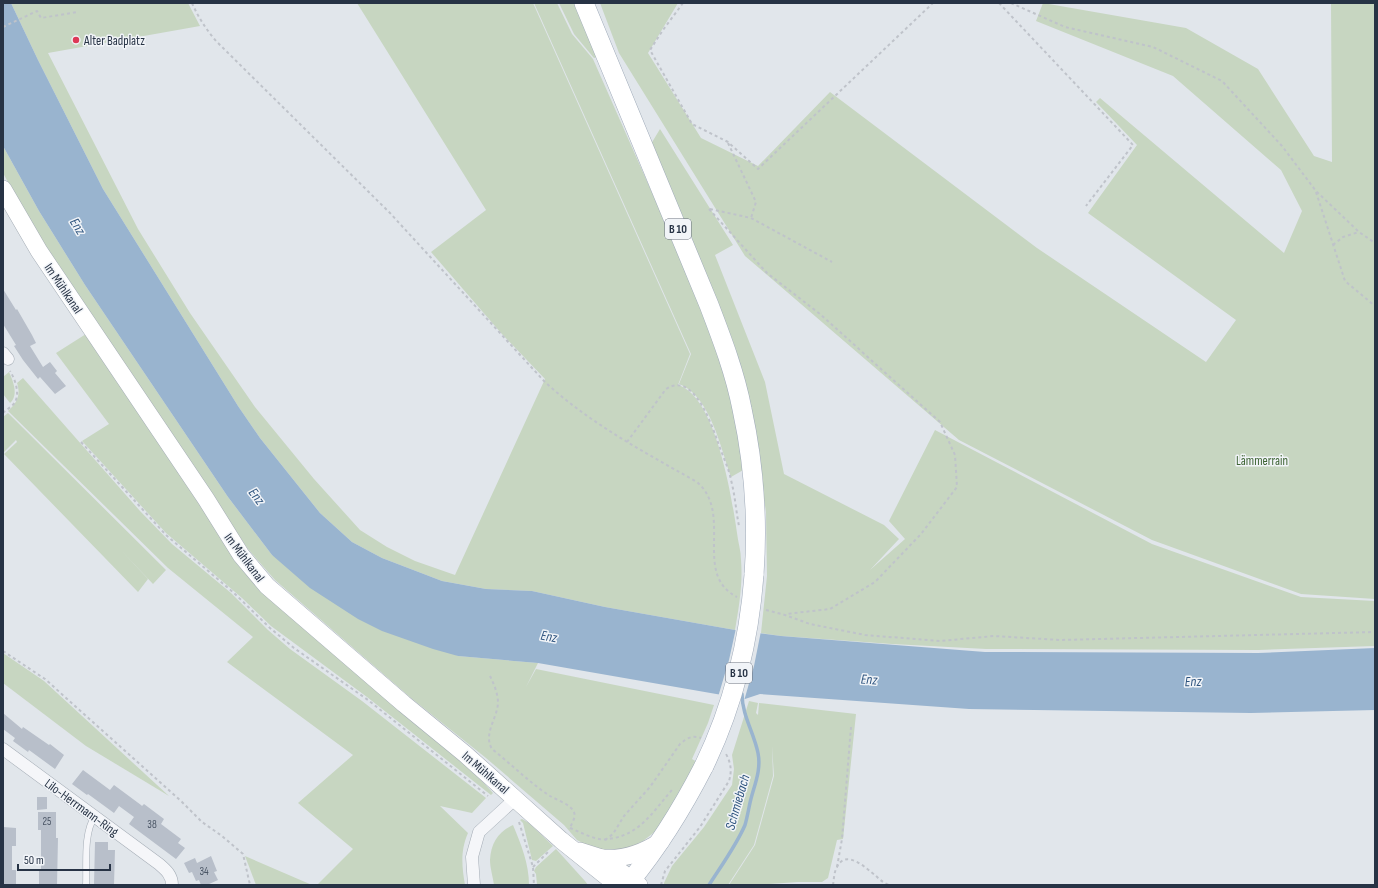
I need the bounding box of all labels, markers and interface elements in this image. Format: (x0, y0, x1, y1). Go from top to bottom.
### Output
place label: Alter Badplatz (83, 33, 145, 49)
marker: Alter Badplatz (71, 35, 81, 45)
water label: Enz (66, 215, 90, 239)
road number: B 10 (665, 219, 691, 239)
street label: Im Mühlkanal (41, 260, 86, 317)
park label: Lämmerrain (1236, 453, 1288, 469)
water label: Enz (245, 485, 269, 509)
street label: Im Mühlkanal (221, 530, 268, 585)
water label: Enz (539, 627, 560, 646)
road number: B 10 (726, 663, 752, 683)
water label: Enz (860, 670, 879, 689)
water label: Enz (1185, 673, 1202, 690)
street label: Im Mühlkanal (459, 748, 512, 798)
water label: Schmiebach (721, 772, 754, 832)
street label: Lilo-Herrmann-Ring (41, 776, 122, 840)
house number: 25 (43, 815, 51, 828)
house number: 38 (147, 818, 157, 831)
scale bar (18, 846, 110, 872)
text: 50 m (24, 853, 44, 868)
house number: 34 (199, 865, 209, 878)

